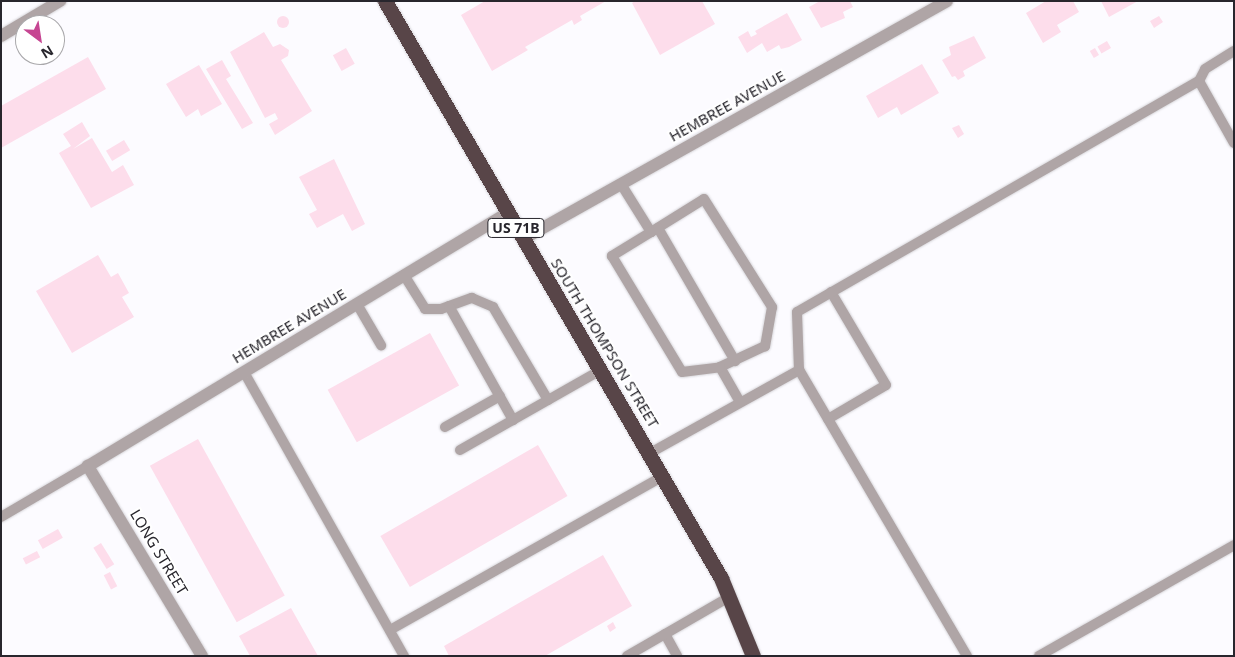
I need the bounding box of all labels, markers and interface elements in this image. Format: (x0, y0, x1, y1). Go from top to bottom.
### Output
north arrow (15, 15, 65, 65)
text: N (38, 41, 57, 64)
street label: HEMBREE AVENUE (666, 67, 788, 145)
road number: US 71B (487, 217, 545, 240)
street label: SOUTH THOMPSON STREET (547, 255, 663, 431)
street label: HEMBREE AVENUE (229, 285, 349, 367)
street label: LONG STREET (126, 506, 192, 598)

